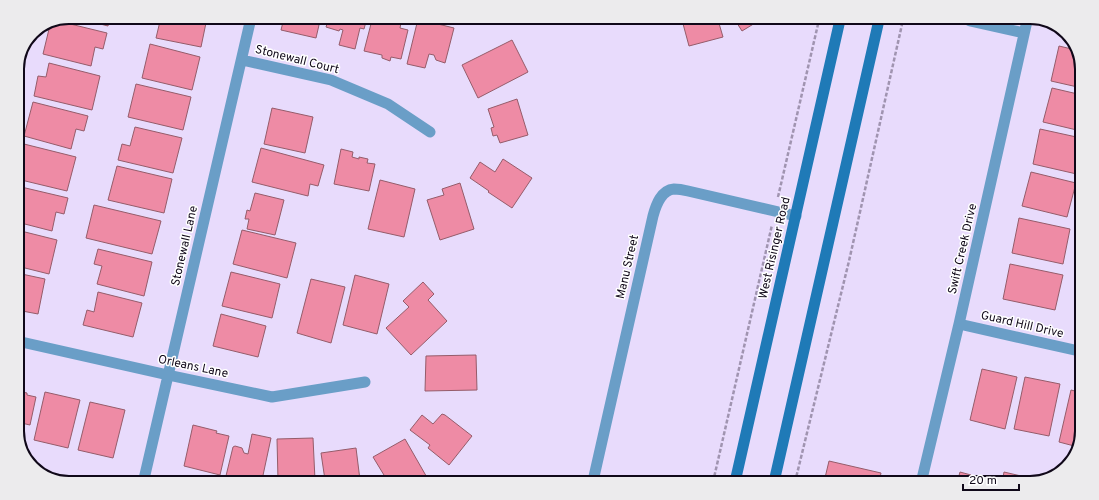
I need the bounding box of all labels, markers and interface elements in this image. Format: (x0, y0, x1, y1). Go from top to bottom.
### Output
street label: Stonewall Court (253, 42, 341, 78)
street label: West Risinger Road (755, 195, 795, 301)
street label: Swift Creek Drive (945, 202, 981, 296)
street label: Stonewall Lane (168, 204, 202, 288)
street label: Manu Street (613, 233, 643, 301)
street label: Guard Hill Drive (979, 308, 1065, 342)
street label: Orleans Lane (157, 352, 229, 382)
scale bar (963, 466, 1019, 492)
text: 20 m (969, 473, 997, 489)

